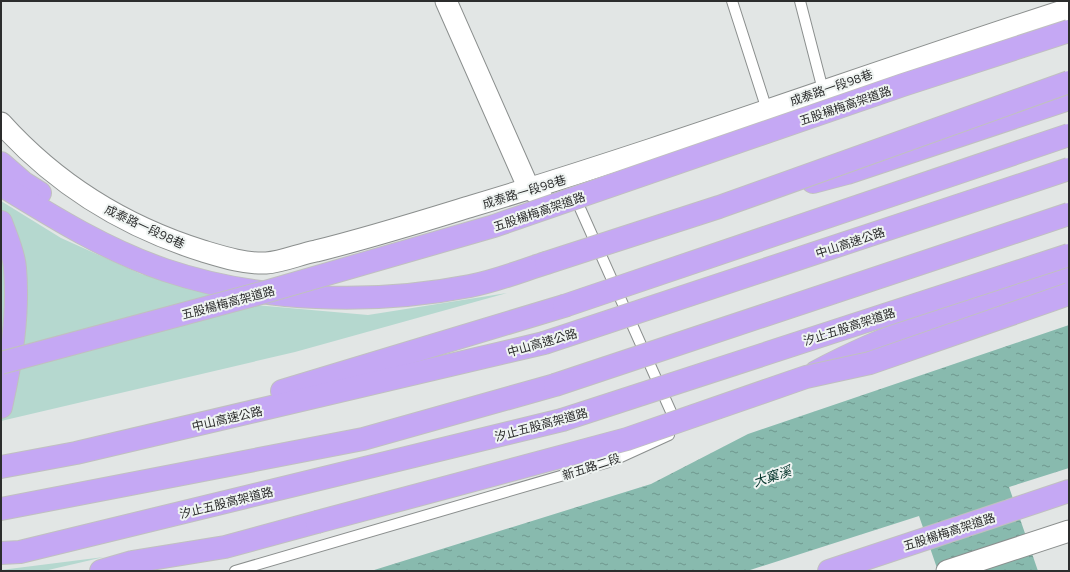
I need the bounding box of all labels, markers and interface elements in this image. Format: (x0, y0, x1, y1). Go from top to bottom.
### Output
street label: 成泰路一段98巷 (788, 66, 874, 108)
street label: 五股楊梅高架道路 (797, 83, 893, 127)
street label: 成泰路一段98巷 (481, 172, 567, 210)
street label: 五股楊梅高架道路 (491, 189, 587, 233)
street label: 成泰路一段98巷 (103, 201, 187, 251)
street label: 中山高速公路 (814, 224, 886, 260)
street label: 五股楊梅高架道路 (180, 283, 276, 321)
street label: 汐止五股高架道路 (801, 305, 897, 347)
street label: 中山高速公路 (505, 325, 579, 359)
street label: 中山高速公路 (190, 403, 264, 433)
street label: 汐止五股高架道路 (493, 405, 589, 443)
street label: 新五路二段 (560, 450, 622, 482)
water label: 大窠溪 (751, 462, 795, 490)
street label: 汐止五股高架道路 (178, 484, 274, 520)
street label: 五股楊梅高架道路 (901, 510, 997, 552)

